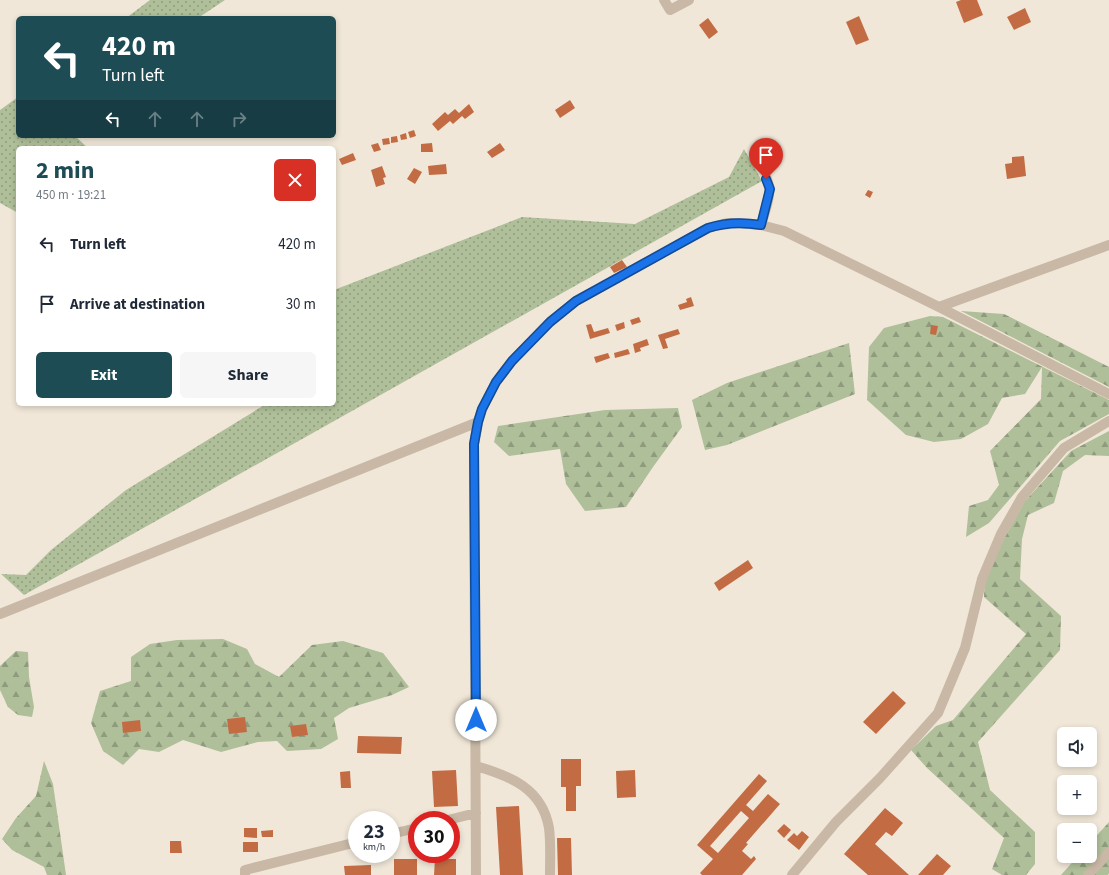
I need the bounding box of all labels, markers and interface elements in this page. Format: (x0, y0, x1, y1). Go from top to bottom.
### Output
text: 420 m (102, 26, 176, 66)
icon: left (36, 32, 88, 84)
text: Turn left (102, 63, 164, 88)
icon: left (102, 108, 124, 130)
icon: ahead (144, 108, 166, 130)
icon: ahead (186, 108, 208, 130)
icon: right (228, 108, 250, 130)
pin (749, 138, 783, 179)
icon: arrive (755, 144, 777, 166)
text: 2 min (36, 153, 94, 188)
button: close (274, 159, 316, 201)
text: 450 m · 19:21 (36, 186, 106, 204)
icon: left (36, 233, 58, 255)
text: Turn left (70, 234, 126, 255)
text: 420 m (278, 234, 316, 255)
icon: arrive (36, 293, 58, 315)
text: Arrive at destination (70, 294, 205, 315)
text: 30 m (286, 294, 316, 315)
button: Exit (36, 352, 172, 398)
button: Share (180, 352, 316, 398)
position arrow (455, 699, 497, 741)
map controls (1057, 727, 1097, 863)
button: sound (1057, 727, 1097, 767)
button: + (1057, 775, 1097, 815)
speed limit sign: 30 (408, 811, 460, 863)
text: 23 (363, 818, 385, 846)
button: − (1057, 823, 1097, 863)
text: km/h (363, 840, 385, 854)

